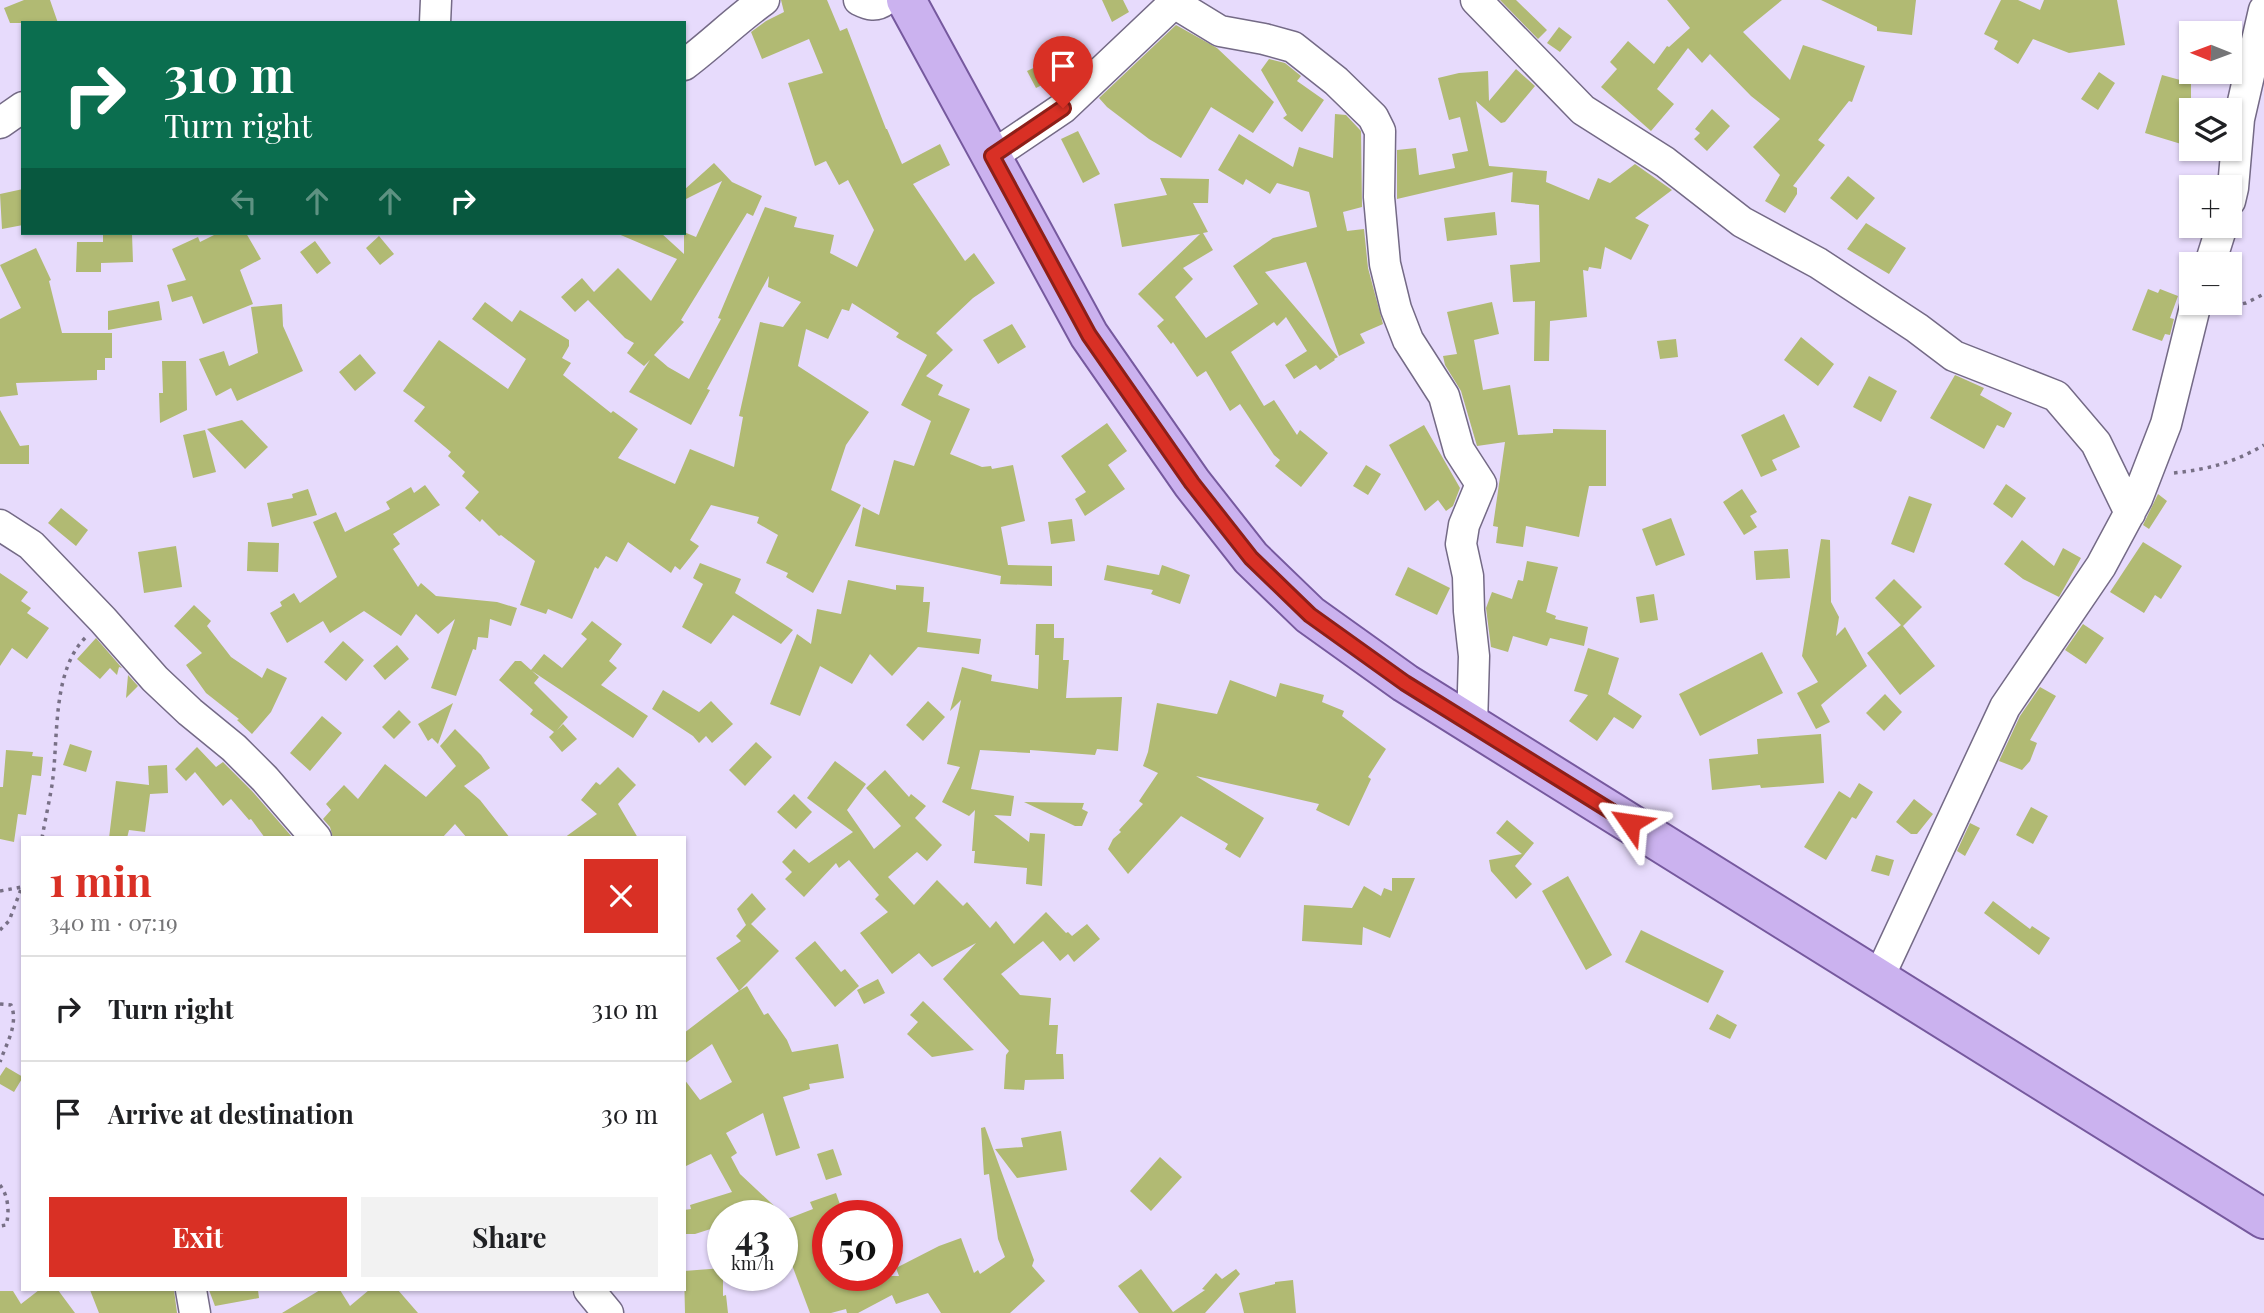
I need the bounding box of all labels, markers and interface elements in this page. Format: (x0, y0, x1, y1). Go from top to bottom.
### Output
north arrow (2179, 21, 2242, 84)
map controls (2179, 21, 2242, 315)
pin (1033, 36, 1093, 108)
text: 310 m (164, 40, 294, 105)
icon: arrive (1044, 47, 1082, 85)
icon: right (49, 49, 140, 140)
button: layers (2179, 98, 2242, 161)
text: Turn right (164, 103, 312, 146)
button: + (2179, 175, 2242, 238)
icon: left (225, 182, 263, 220)
icon: ahead (298, 182, 336, 220)
icon: ahead (371, 182, 409, 220)
icon: right (444, 182, 482, 220)
button: − (2179, 252, 2242, 315)
position arrow (1593, 786, 1667, 860)
text: 1 min (49, 852, 152, 908)
button: close (584, 859, 658, 933)
text: 340 m · 07:19 (49, 906, 178, 937)
icon: right (49, 990, 87, 1028)
text: Turn right (108, 991, 234, 1026)
text: 310 m (591, 991, 658, 1026)
icon: arrive (49, 1095, 87, 1133)
text: Arrive at destination (108, 1096, 354, 1131)
text: 30 m (601, 1096, 658, 1131)
button: Exit (49, 1197, 347, 1277)
button: Share (361, 1197, 658, 1277)
speed limit sign: 50 (812, 1200, 903, 1291)
text: 43 (735, 1213, 770, 1260)
text: km/h (731, 1251, 774, 1275)

